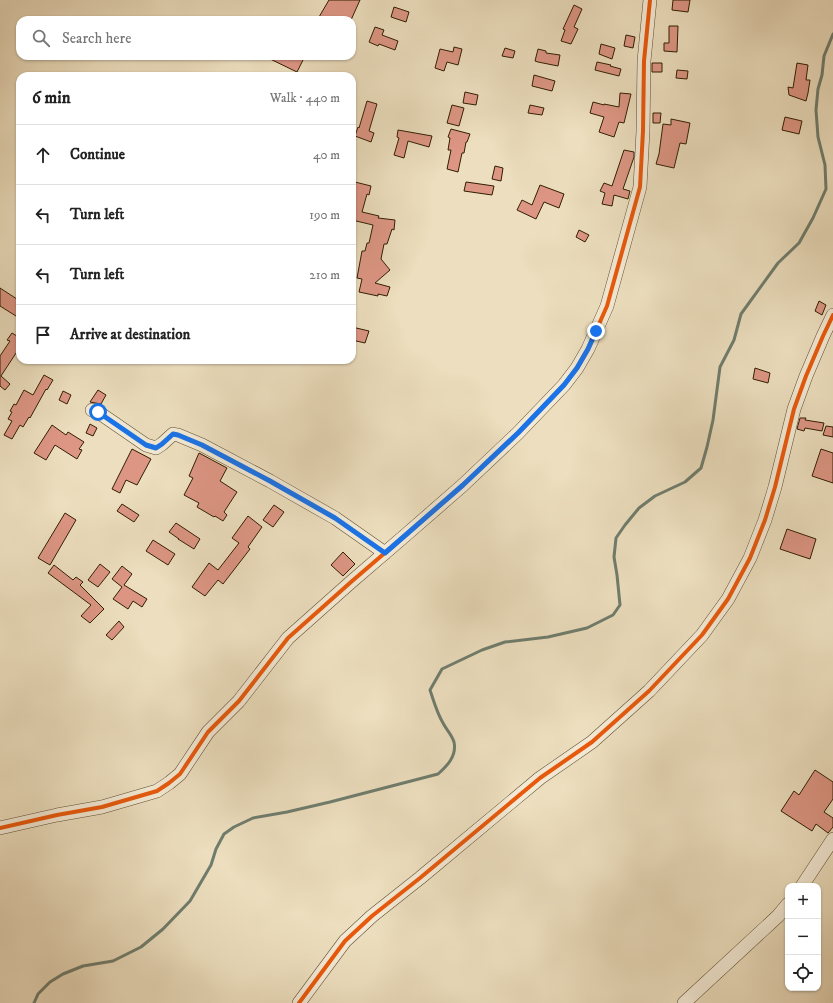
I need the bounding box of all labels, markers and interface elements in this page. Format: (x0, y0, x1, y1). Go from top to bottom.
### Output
search box (16, 16, 356, 60)
icon: search (30, 27, 52, 49)
text: Search here (62, 29, 131, 48)
text: 6 min (32, 87, 71, 109)
text: Walk · 440 m (270, 90, 340, 106)
icon: ahead (32, 144, 54, 166)
text: Continue (70, 145, 125, 164)
text: 40 m (313, 147, 340, 163)
icon: left (32, 204, 54, 226)
text: Turn left (70, 205, 124, 224)
text: 190 m (309, 207, 340, 223)
icon: left (32, 264, 54, 286)
text: Turn left (70, 265, 124, 284)
text: 210 m (309, 267, 340, 283)
route end (587, 322, 605, 340)
icon: arrive (32, 324, 54, 346)
text: Arrive at destination (70, 325, 190, 344)
route start (89, 403, 107, 421)
map controls (785, 883, 821, 991)
button: + (785, 883, 821, 919)
button: − (785, 919, 821, 955)
button: locate (785, 955, 821, 991)

